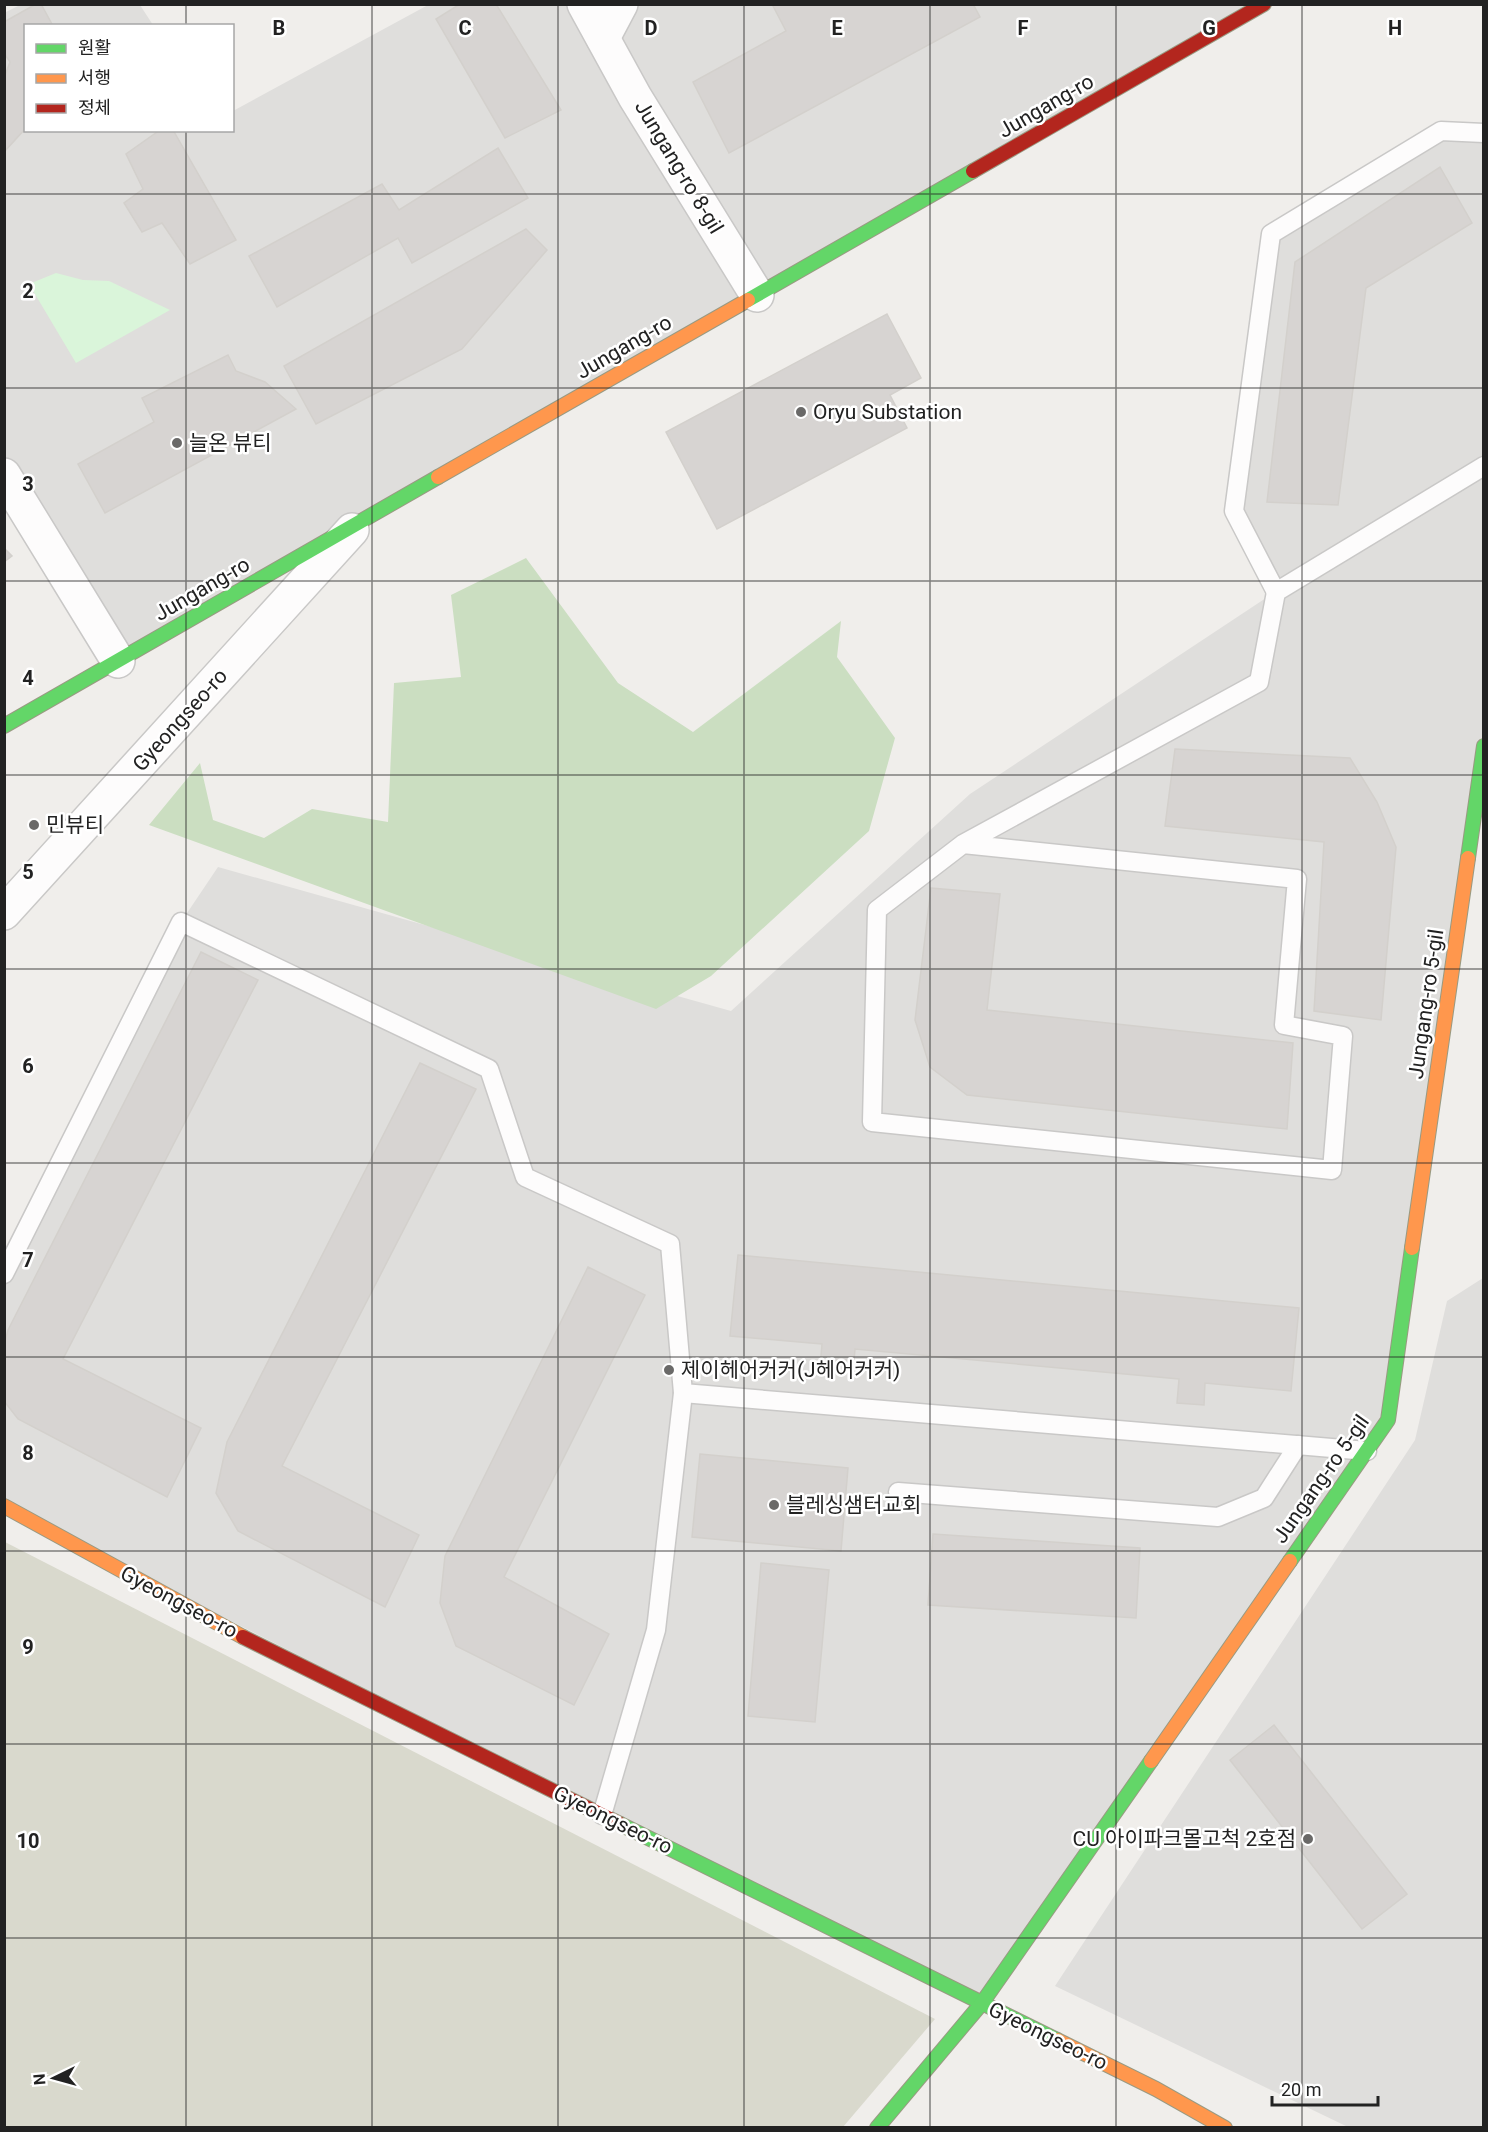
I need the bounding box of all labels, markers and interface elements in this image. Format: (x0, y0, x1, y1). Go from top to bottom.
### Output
text: B (273, 16, 285, 40)
text: C (458, 16, 472, 40)
text: D (645, 16, 658, 40)
text: E (831, 16, 843, 40)
text: F (1018, 16, 1029, 40)
text: G (1202, 16, 1216, 40)
text: H (1388, 16, 1402, 40)
legend (24, 24, 234, 132)
text: 원활 (78, 37, 111, 58)
text: 서행 (78, 67, 111, 88)
street label: Jungang-ro (994, 69, 1098, 143)
street label: Jungang-ro 8-gil (630, 96, 728, 238)
text: 정체 (78, 97, 111, 118)
text: 2 (22, 279, 34, 303)
street label: Jungang-ro (572, 310, 676, 384)
place label: Oryu Substation (813, 400, 962, 424)
marker: Oryu Substation (794, 405, 808, 419)
place label: 늘온 뷰티 (189, 431, 272, 455)
marker: 늘온 뷰티 (170, 436, 184, 450)
text: 3 (22, 472, 34, 496)
street label: Jungang-ro (150, 552, 254, 626)
street label: Gyeongseo-ro (128, 664, 232, 776)
text: 4 (22, 666, 34, 690)
place label: 민뷰티 (46, 813, 104, 837)
marker: 민뷰티 (27, 818, 41, 832)
text: 5 (22, 860, 34, 884)
street label: Jungang-ro 5-gil (1404, 928, 1448, 1080)
text: 6 (22, 1054, 34, 1078)
text: 7 (22, 1248, 34, 1272)
place label: 제이헤어커커(J헤어커커) (681, 1358, 900, 1382)
marker: 제이헤어커커(J헤어커커) (662, 1363, 676, 1377)
street label: Jungang-ro 5-gil (1268, 1410, 1374, 1548)
text: 8 (22, 1441, 34, 1465)
place label: 블레싱샘터교회 (786, 1493, 921, 1517)
marker: 블레싱샘터교회 (767, 1498, 781, 1512)
street label: Gyeongseo-ro (116, 1561, 242, 1643)
text: 9 (22, 1635, 34, 1659)
street label: Gyeongseo-ro (550, 1781, 676, 1859)
place label: CU 아이파크몰고척 2호점 (1073, 1827, 1296, 1851)
text: 10 (17, 1829, 39, 1853)
marker: CU 아이파크몰고척 2호점 (1301, 1832, 1315, 1846)
street label: Gyeongseo-ro (985, 1997, 1111, 2075)
north arrow (24, 2048, 84, 2108)
scale bar (1272, 2069, 1378, 2107)
text: N (30, 2073, 50, 2086)
text: 20 m (1281, 2079, 1321, 2100)

